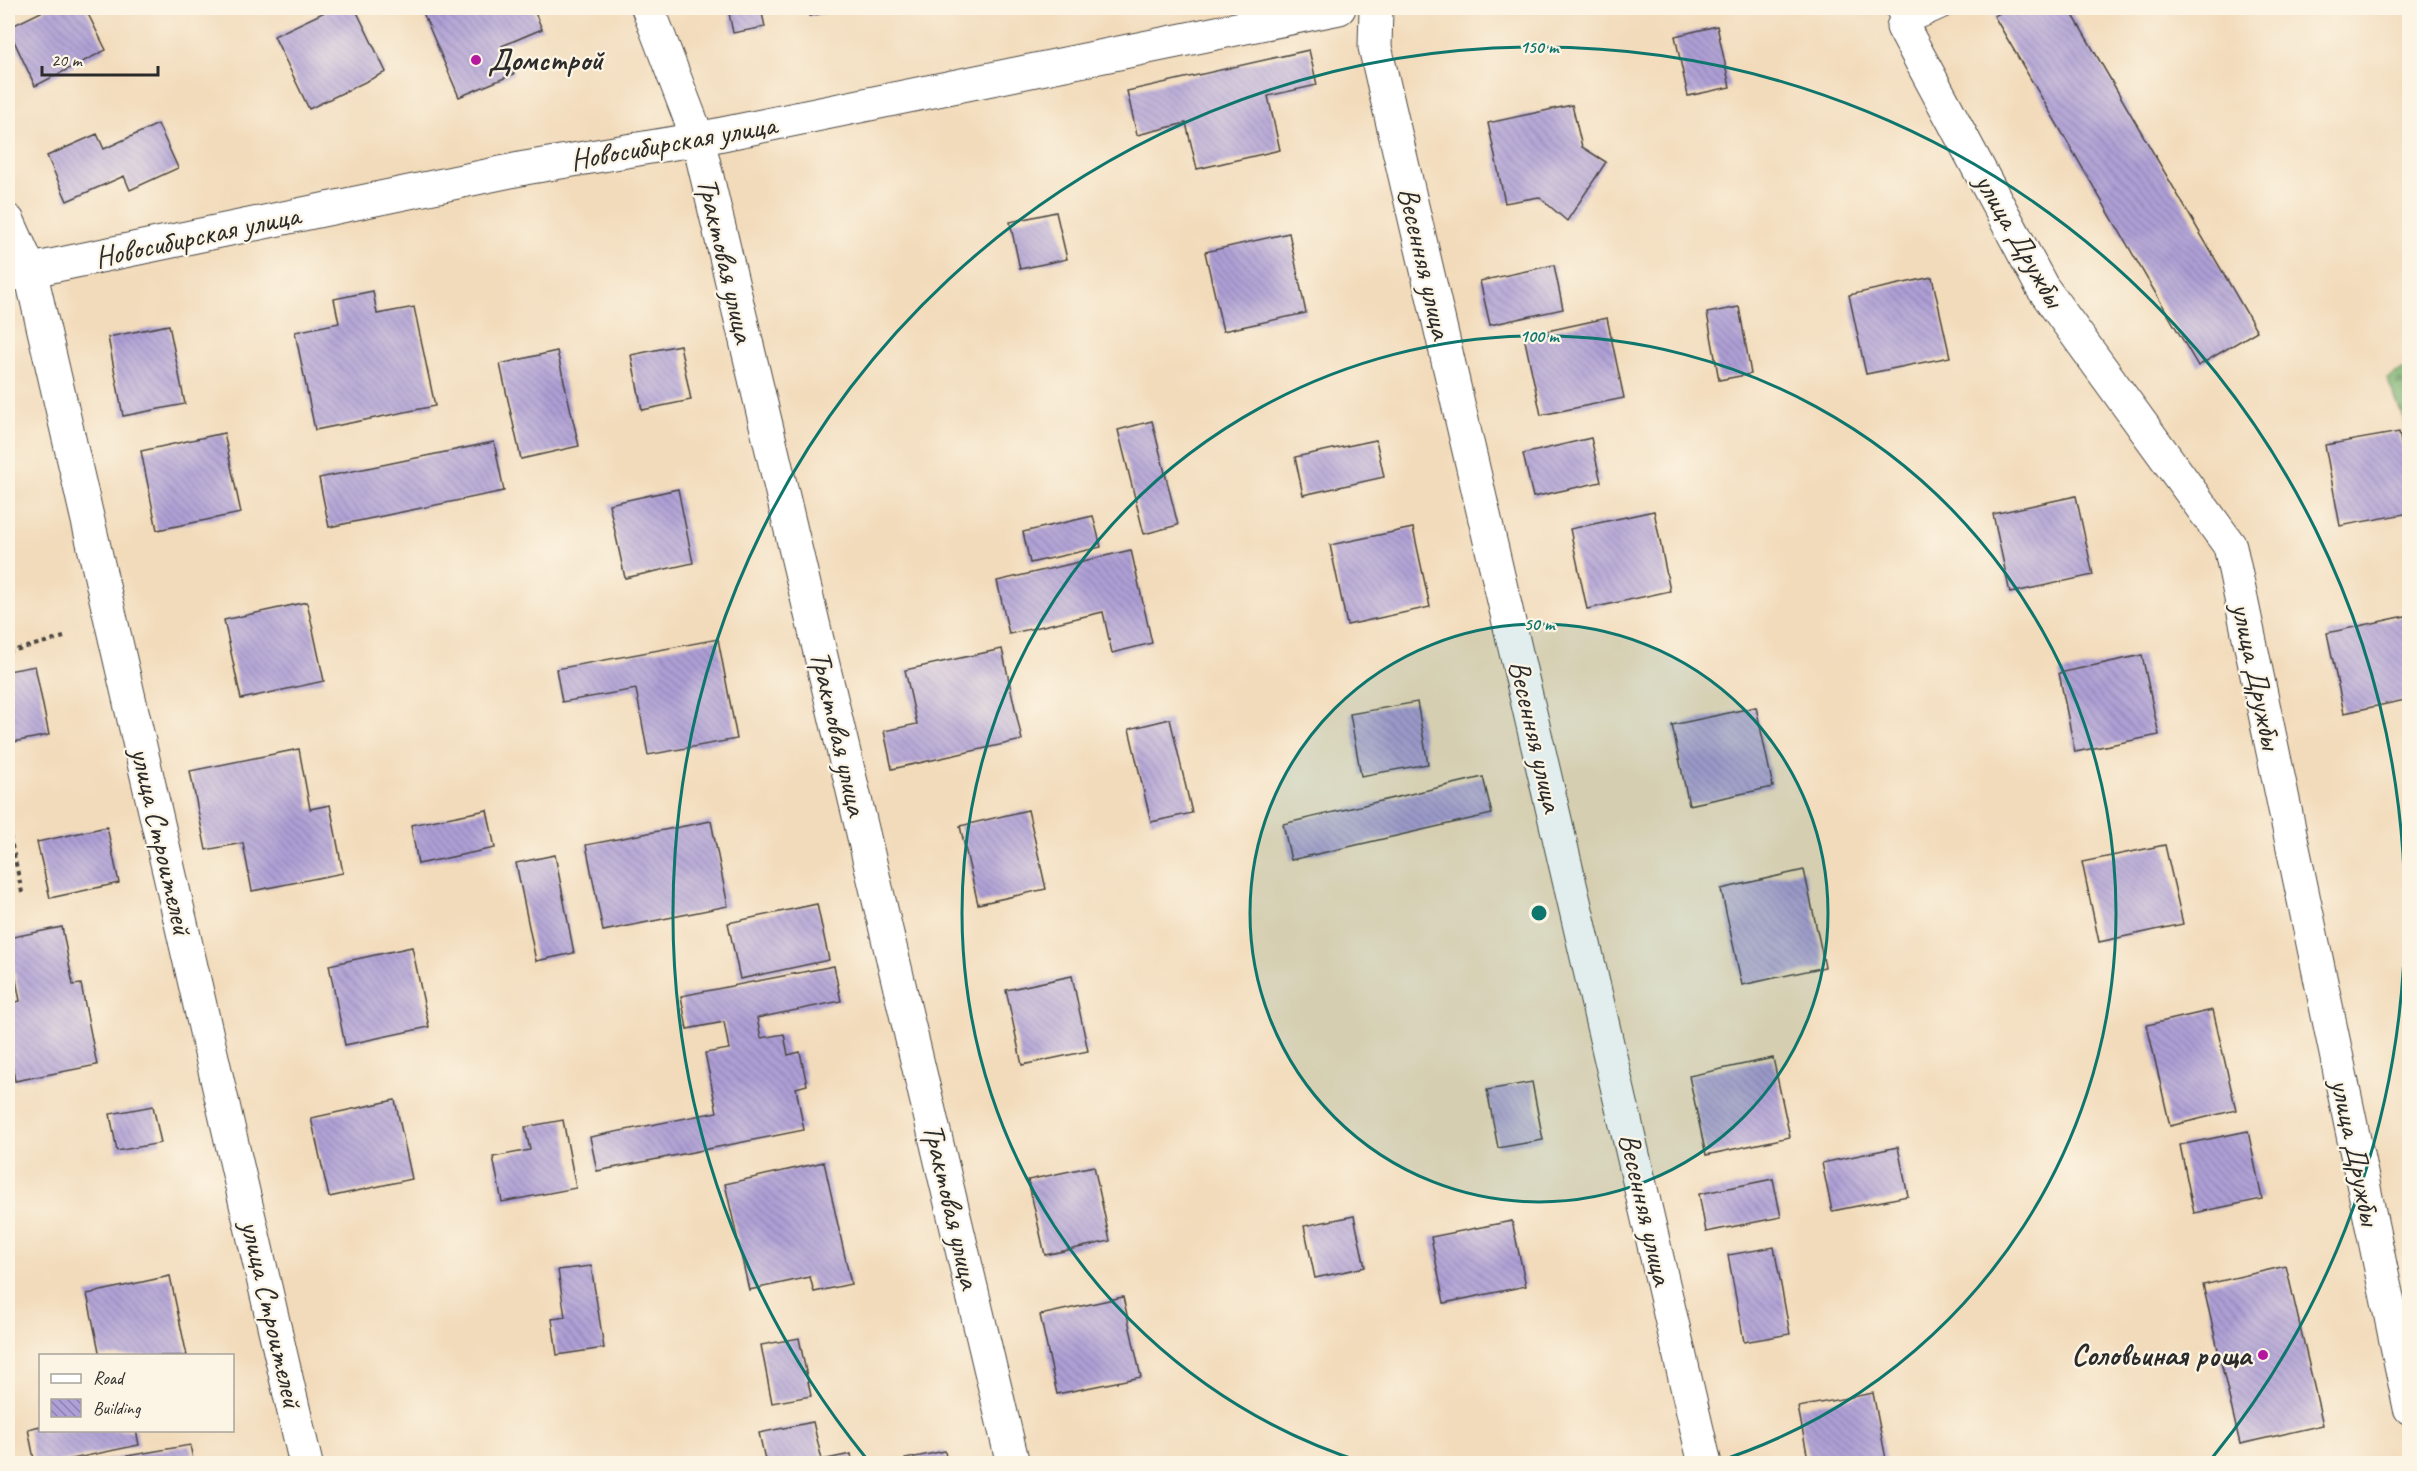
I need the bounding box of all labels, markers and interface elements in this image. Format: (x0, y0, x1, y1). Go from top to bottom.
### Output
text: 150 m (1520, 36, 1560, 58)
scale bar (42, 39, 158, 77)
place label: Домстрой (488, 41, 605, 79)
text: 20 m (51, 49, 84, 71)
marker: Домстрой (469, 53, 483, 67)
street label: Новосибирская улица (567, 105, 781, 179)
street label: улица Дружбы (1966, 165, 2075, 316)
street label: Трактовая улица (689, 174, 764, 348)
street label: Весенняя улица (1389, 183, 1461, 344)
street label: Новосибирская улица (91, 195, 305, 276)
text: 100 m (1520, 325, 1560, 347)
street label: улица Дружбы (2223, 598, 2291, 755)
text: 50 m (1524, 613, 1556, 635)
street label: Трактовая улица (802, 647, 877, 821)
street label: Весенняя улица (1500, 656, 1572, 817)
street label: улица Строителей (122, 742, 202, 940)
centre of rings (1529, 903, 1549, 923)
street label: улица Дружбы (2322, 1074, 2390, 1231)
street label: Трактовая улица (915, 1120, 990, 1294)
street label: Весенняя улица (1610, 1129, 1682, 1290)
street label: улица Строителей (232, 1215, 312, 1413)
place label: Соловьиная роща (2072, 1336, 2254, 1374)
marker: Соловьиная роща (2256, 1348, 2270, 1362)
legend (39, 1354, 234, 1432)
text: Road (93, 1367, 126, 1389)
text: Building (93, 1397, 142, 1419)

